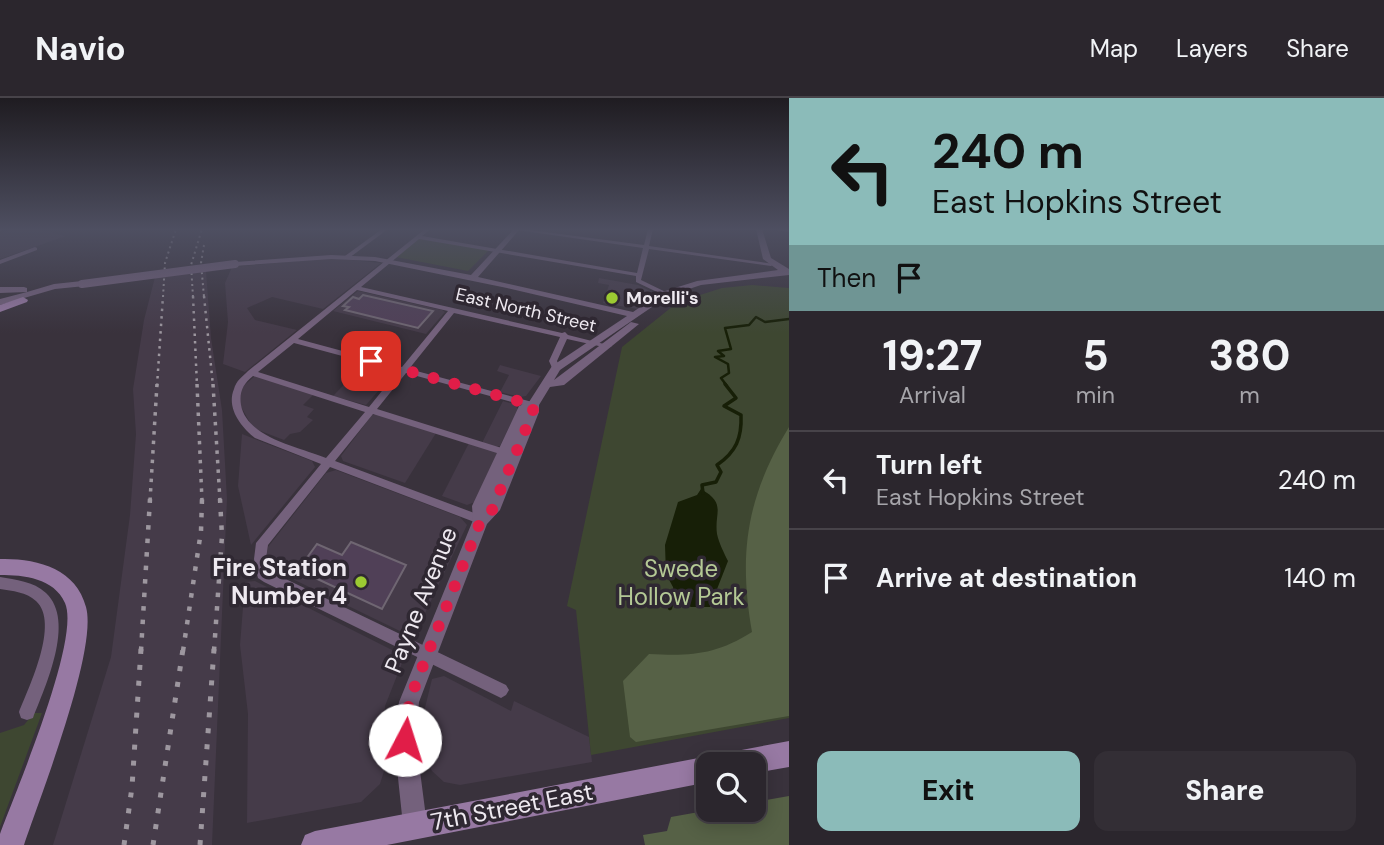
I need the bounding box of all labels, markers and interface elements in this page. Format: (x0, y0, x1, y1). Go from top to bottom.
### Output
text: Navio (35, 27, 126, 70)
text: Map (1090, 33, 1138, 64)
text: Layers (1176, 33, 1248, 64)
text: Share (1286, 33, 1349, 64)
text: 240 m (932, 119, 1084, 183)
icon: left (817, 126, 908, 217)
text: East Hopkins Street (932, 181, 1222, 223)
icon: arrive (890, 259, 928, 297)
text: Then (817, 261, 876, 295)
street label: East North Street (453, 282, 599, 338)
place label: Morelli's (626, 286, 699, 310)
marker: Morelli's (604, 290, 620, 306)
text: 19:27 (883, 328, 982, 383)
text: 5 (1082, 328, 1109, 383)
text: 380 (1209, 328, 1290, 383)
pin (341, 331, 401, 391)
icon: arrive (352, 342, 390, 380)
text: Arrival (899, 380, 966, 410)
text: min (1076, 380, 1115, 410)
text: m (1239, 380, 1260, 410)
text: Turn left (876, 448, 983, 482)
icon: left (817, 461, 855, 499)
text: 240 m (1278, 463, 1356, 497)
text: East Hopkins Street (876, 482, 1085, 512)
street label: Payne Avenue (377, 522, 464, 677)
place label: Fire Station Number 4 (212, 552, 347, 611)
park label: Swede Hollow Park (617, 553, 745, 612)
icon: arrive (817, 559, 855, 597)
text: Arrive at destination (876, 561, 1137, 595)
text: 140 m (1284, 561, 1356, 595)
marker: Fire Station Number 4 (353, 574, 369, 590)
position arrow (368, 703, 442, 777)
button: Exit (817, 751, 1080, 831)
button: Share (1094, 751, 1356, 831)
map controls (696, 752, 766, 822)
button: search (696, 752, 766, 822)
street label: 7th Street East (428, 776, 596, 837)

